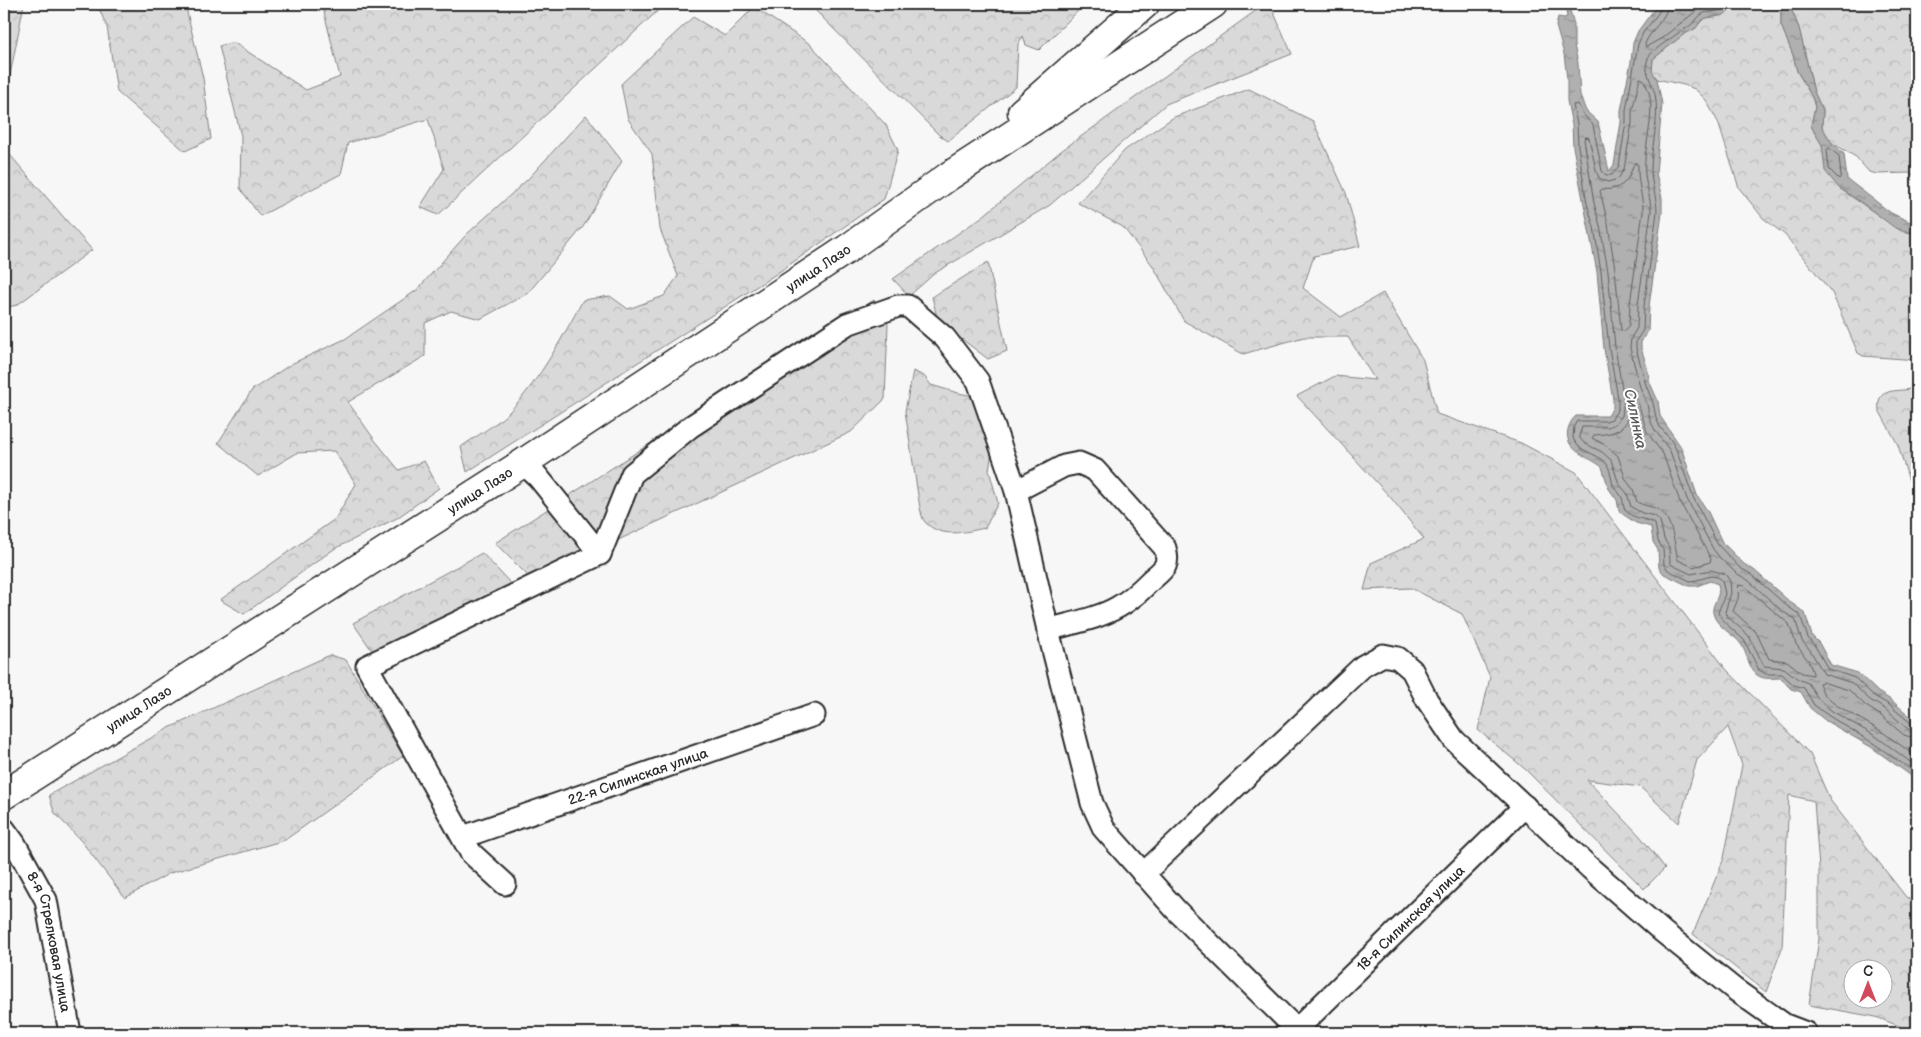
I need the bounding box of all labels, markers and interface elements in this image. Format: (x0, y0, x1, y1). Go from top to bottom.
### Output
street label: улица Лазо (783, 241, 854, 295)
water label: Силинка (1619, 387, 1651, 451)
street label: улица Лазо (444, 463, 516, 518)
street label: улица Лазо (103, 682, 174, 736)
street label: 22-я Силинская улица (566, 744, 711, 808)
street label: 18-я Силинская улица (1353, 861, 1468, 975)
street label: 8-я Стрелковая улица (23, 869, 75, 1014)
north arrow (1844, 960, 1894, 1010)
text: С (1863, 963, 1873, 980)

